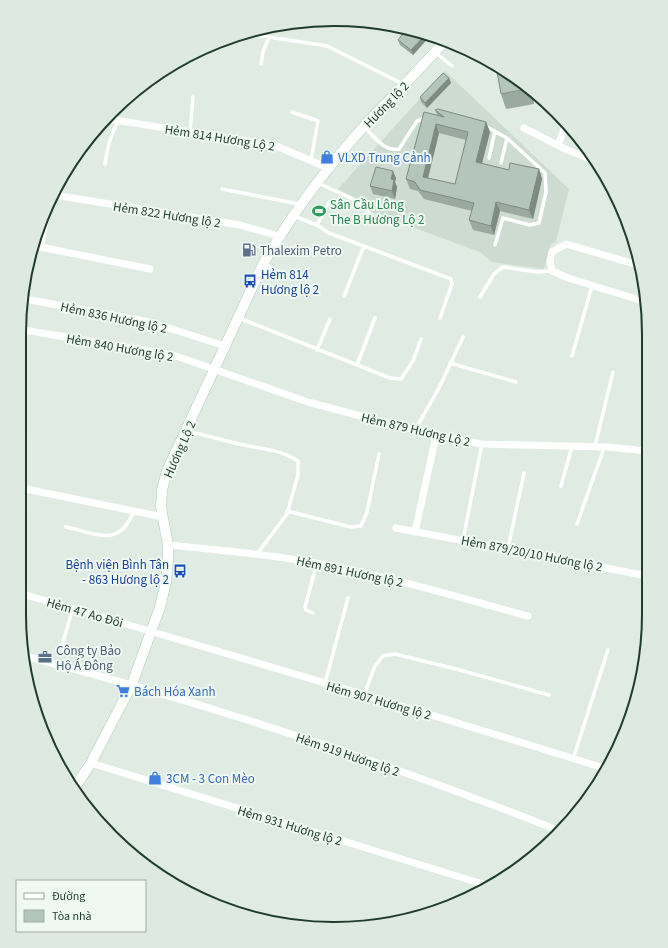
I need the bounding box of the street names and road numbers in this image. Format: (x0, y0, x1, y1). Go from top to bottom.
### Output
street label: Hương lộ 2 (360, 77, 413, 132)
street label: Hẻm 814 Hương Lộ 2 (163, 120, 276, 156)
street label: Hẻm 822 Hương lộ 2 (112, 198, 222, 232)
street label: Hẻm 836 Hương lộ 2 (59, 298, 169, 338)
street label: Hẻm 840 Hương lộ 2 (65, 330, 175, 366)
street label: Hẻm 879 Hương Lộ 2 (359, 409, 472, 451)
street label: Hương Lộ 2 (159, 418, 201, 481)
street label: Hẻm 879/20/10 Hương lộ 2 (460, 531, 604, 577)
street label: Hẻm 891 Hương lộ 2 (295, 552, 405, 592)
street label: Hẻm 47 Ao Đôi (44, 593, 125, 633)
street label: Hẻm 907 Hương lộ 2 (324, 677, 433, 725)
street label: Hẻm 919 Hương lộ 2 (293, 729, 402, 781)
street label: Hẻm 931 Hương lộ 2 (235, 801, 344, 850)

